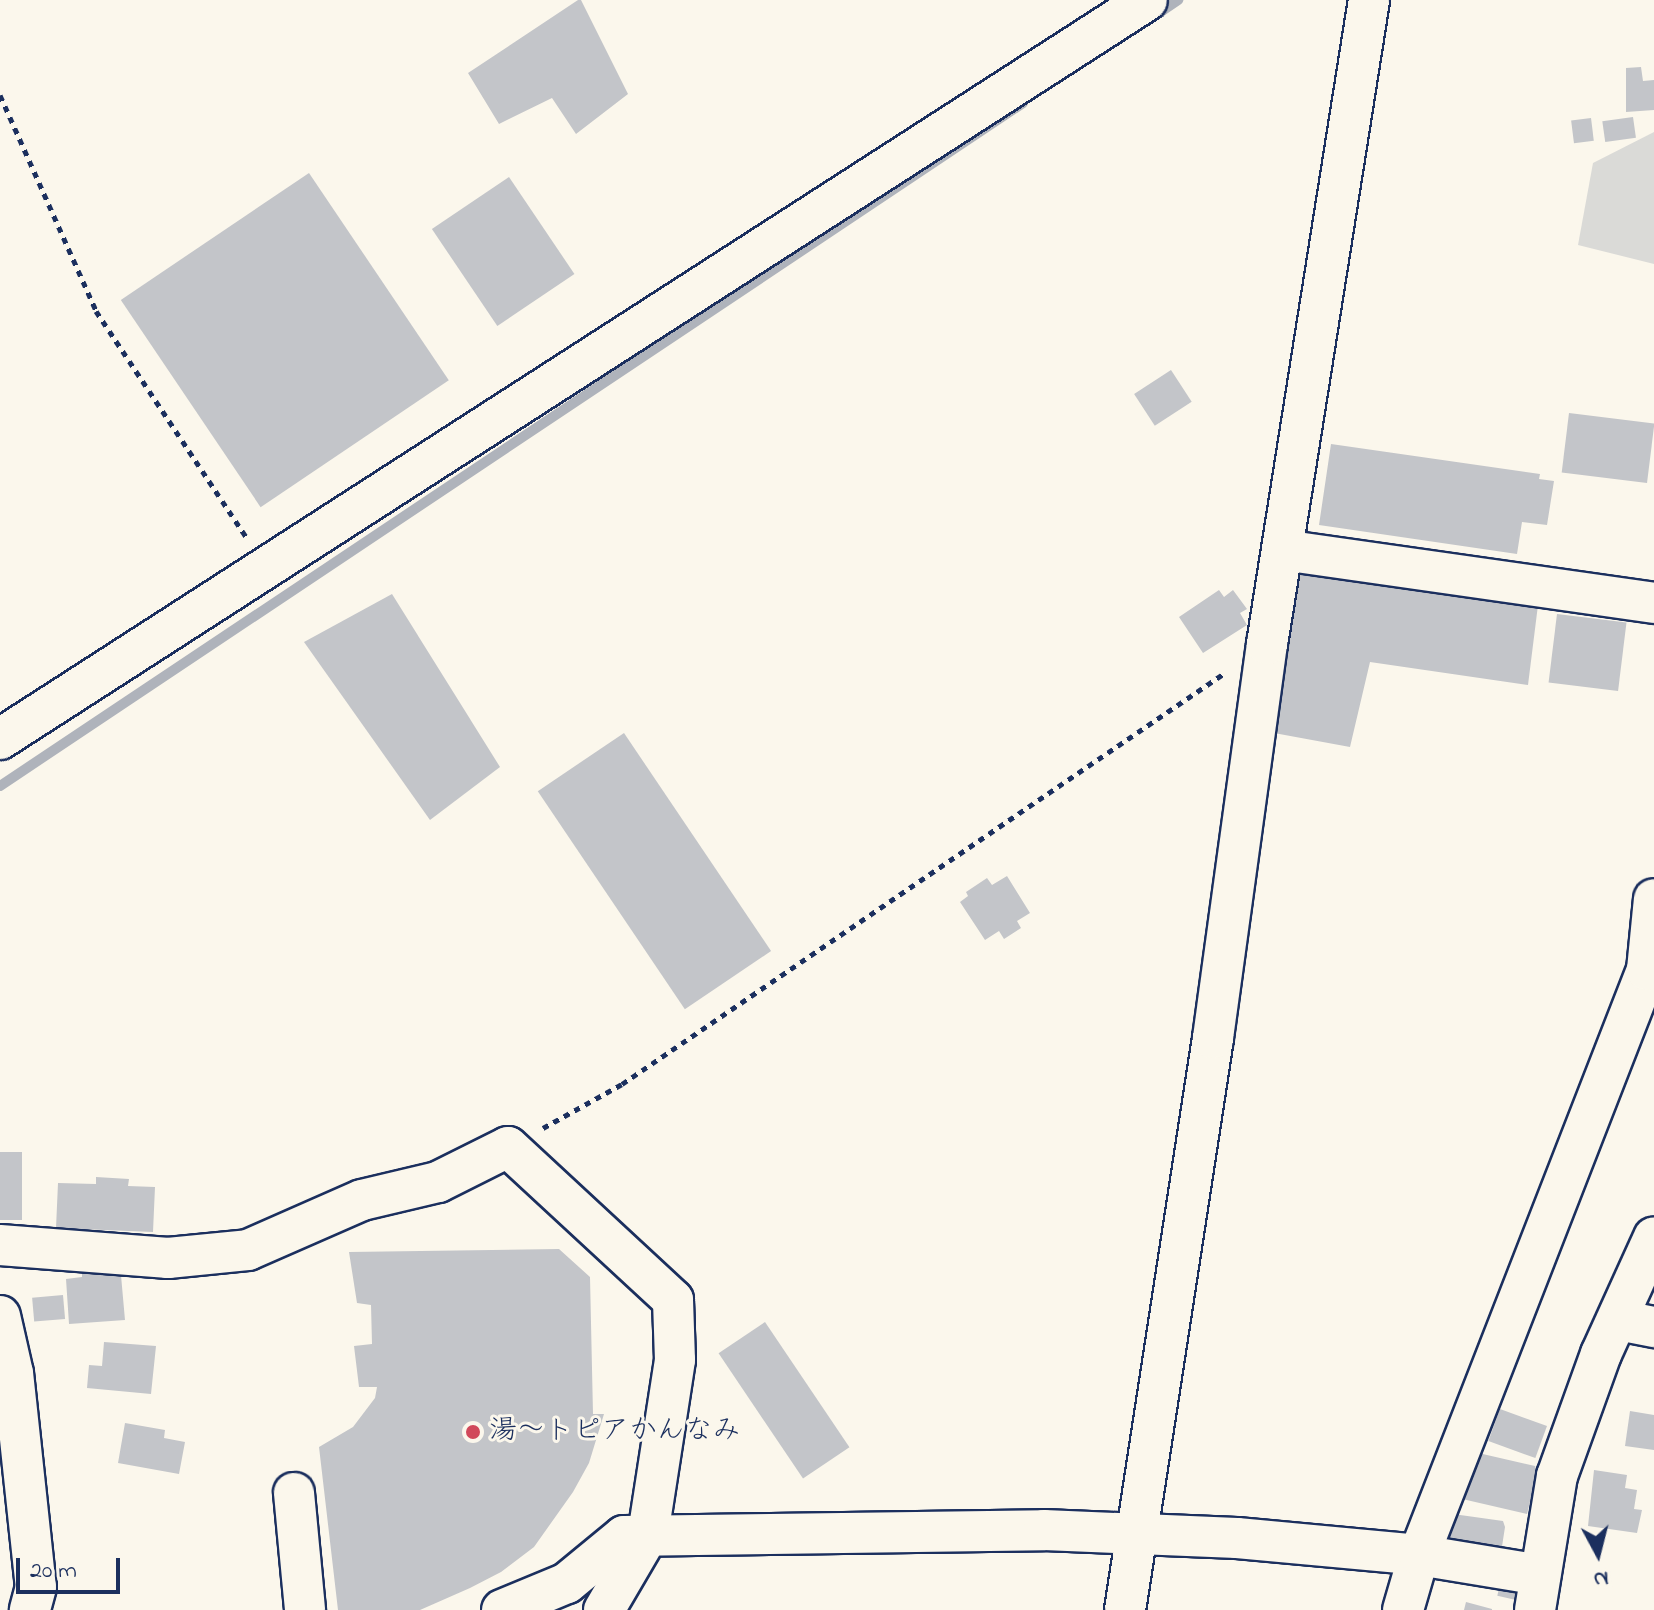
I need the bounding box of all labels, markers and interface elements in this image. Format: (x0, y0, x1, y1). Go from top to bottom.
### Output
place label: 湯～トピアかんなみ (489, 1415, 741, 1449)
marker: 湯～トピアかんなみ (464, 1423, 482, 1441)
north arrow (1558, 1514, 1638, 1594)
scale bar (20, 1542, 124, 1592)
text: 20 m (30, 1554, 77, 1589)
text: N (1592, 1561, 1610, 1595)

